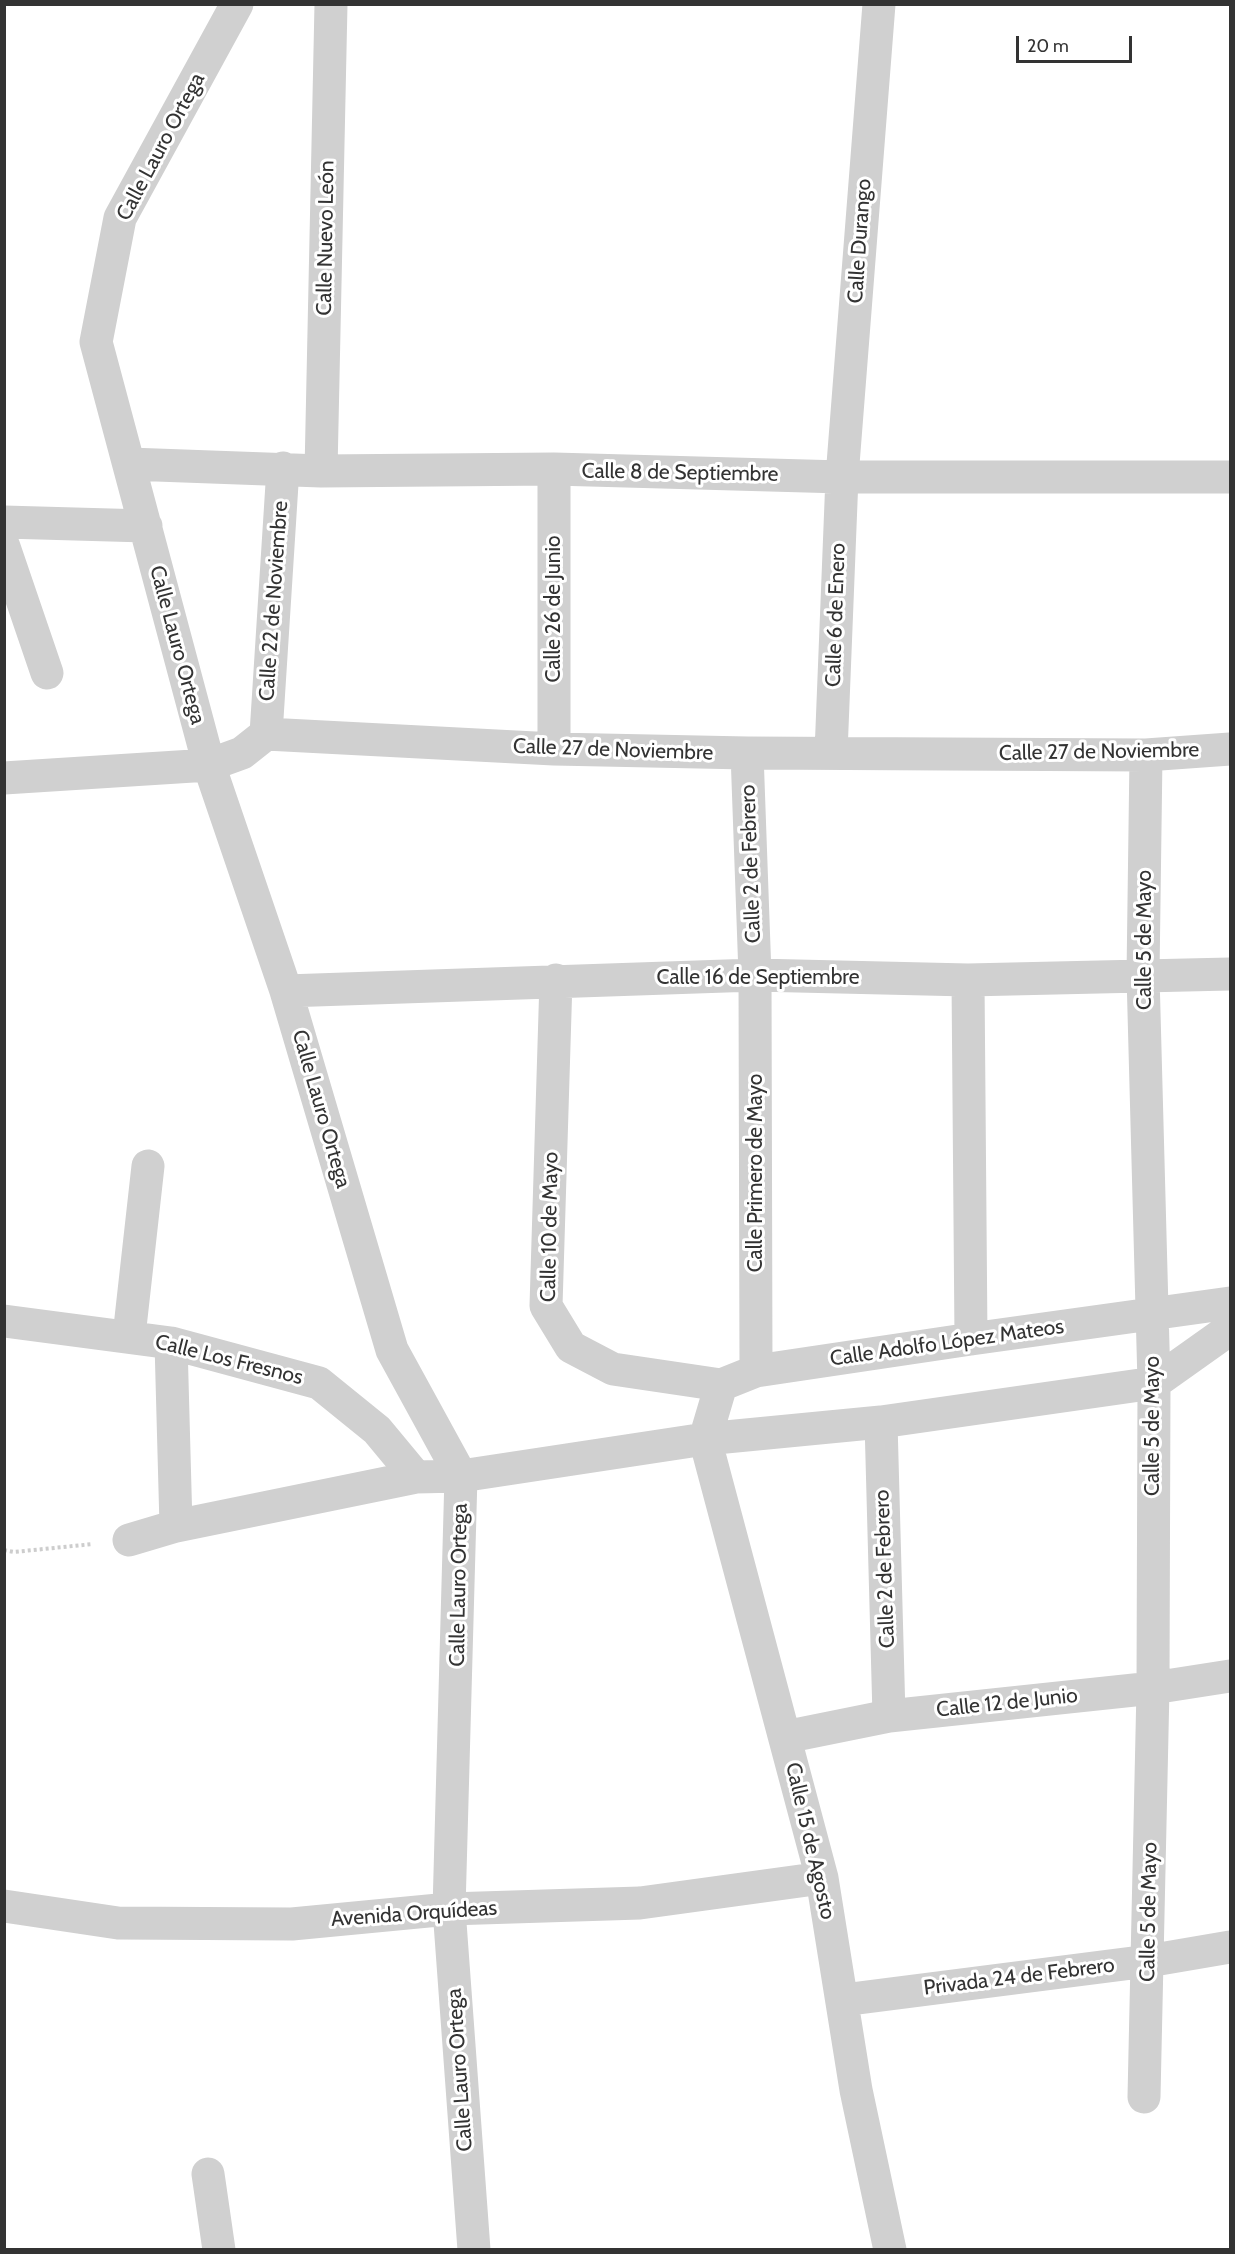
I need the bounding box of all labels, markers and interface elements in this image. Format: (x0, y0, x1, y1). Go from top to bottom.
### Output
scale bar (1019, 24, 1134, 62)
text: 20 m (1027, 35, 1069, 57)
street label: Calle Lauro Ortega (111, 69, 211, 225)
street label: Calle Nuevo León (312, 160, 340, 316)
street label: Calle Durango (843, 178, 877, 304)
street label: Calle 8 de Septiembre (581, 459, 779, 487)
street label: Calle 22 de Noviembre (254, 500, 294, 702)
street label: Calle 26 de Junio (541, 536, 567, 682)
street label: Calle 6 de Enero (821, 543, 851, 687)
street label: Calle Lauro Ortega (144, 563, 210, 727)
street label: Calle 27 de Noviembre (512, 734, 714, 766)
street label: Calle 27 de Noviembre (999, 738, 1199, 766)
street label: Calle 2 de Febrero (736, 784, 766, 944)
street label: Calle 5 de Mayo (1132, 870, 1158, 1010)
street label: Calle 16 de Septiembre (657, 965, 859, 991)
street label: Calle Lauro Ortega (286, 1027, 356, 1191)
street label: Calle Primero de Mayo (743, 1074, 769, 1272)
street label: Calle 10 de Mayo (536, 1152, 564, 1302)
street label: Calle Adolfo López Mateos (828, 1314, 1066, 1372)
street label: Calle Los Fresnos (152, 1329, 306, 1391)
street label: Calle 5 de Mayo (1140, 1356, 1166, 1496)
street label: Calle 2 de Febrero (870, 1489, 900, 1649)
street label: Calle Lauro Ortega (445, 1503, 473, 1667)
street label: Calle 12 de Junio (935, 1683, 1079, 1723)
street label: Calle 15 de Agosto (780, 1760, 840, 1922)
street label: Calle 5 de Mayo (1135, 1842, 1163, 1982)
street label: Avenida Orquídeas (330, 1896, 498, 1932)
street label: Privada 24 de Febrero (922, 1953, 1116, 2001)
street label: Calle Lauro Ortega (442, 1988, 478, 2152)

